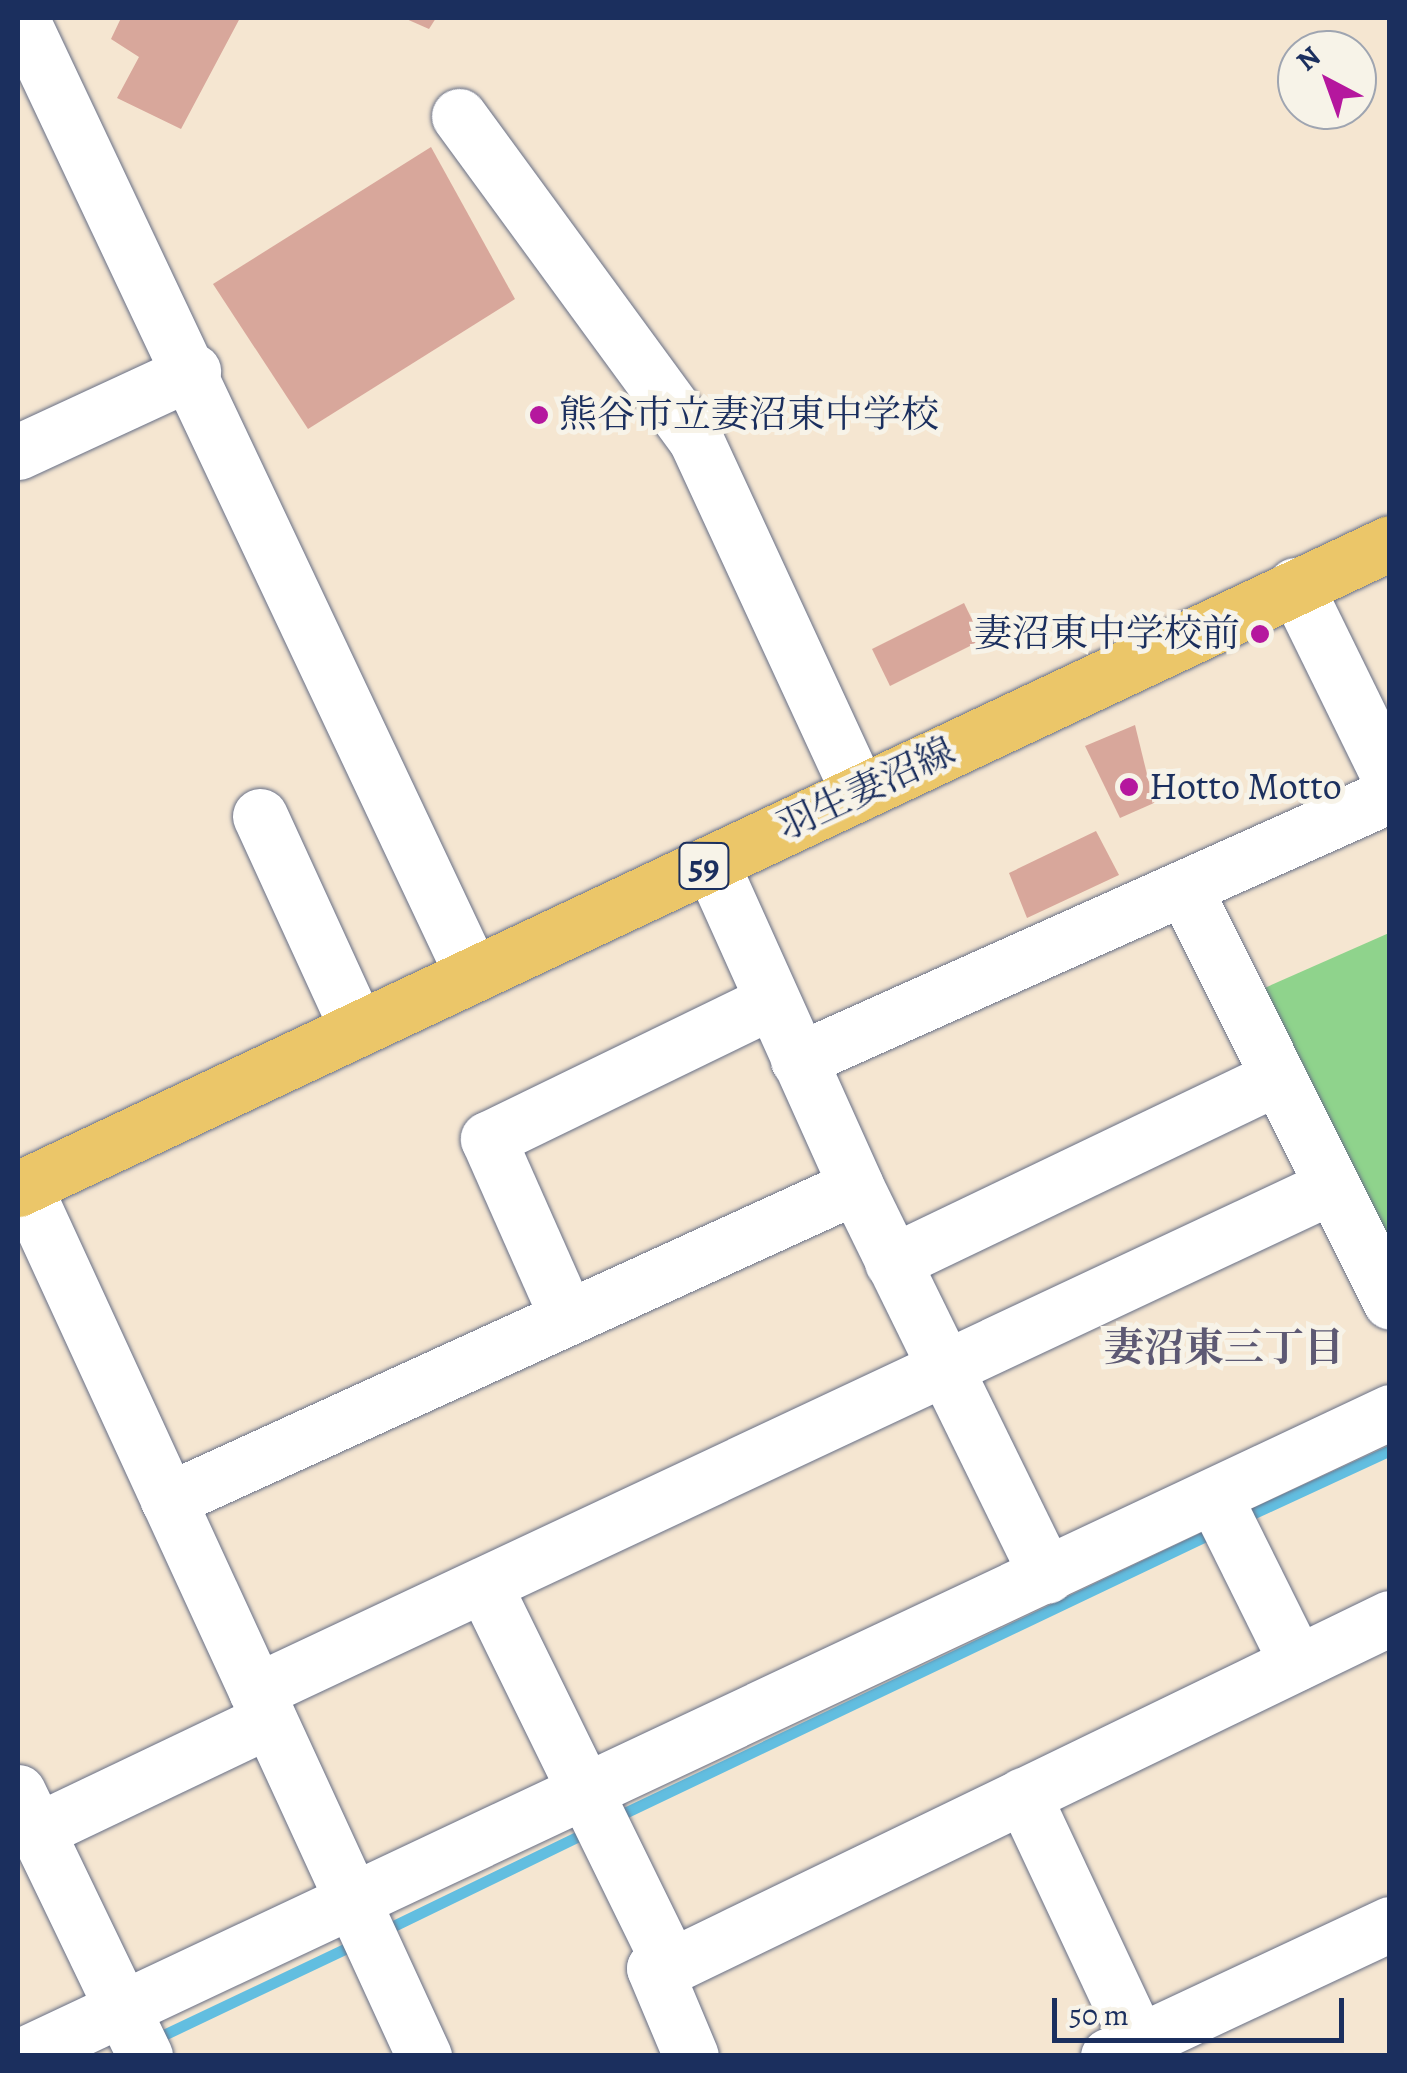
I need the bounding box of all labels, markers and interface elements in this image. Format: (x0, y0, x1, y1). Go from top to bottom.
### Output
north arrow (1277, 30, 1377, 130)
text: N (1288, 38, 1329, 80)
place label: 熊谷市立妻沼東中学校 (559, 392, 939, 438)
marker: 熊谷市立妻沼東中学校 (528, 404, 550, 426)
place label: 妻沼東中学校前 (974, 611, 1240, 657)
marker: 妻沼東中学校前 (1249, 623, 1271, 645)
street label: 羽生妻沼線 (770, 728, 962, 850)
place label: Hotto Motto (1149, 764, 1342, 810)
marker: Hotto Motto (1118, 776, 1140, 798)
road number: 59 (676, 836, 732, 896)
district label: 妻沼東三丁目 (1104, 1324, 1344, 1372)
scale bar (1057, 1978, 1350, 2040)
text: 50 m (1069, 1995, 1129, 2035)

